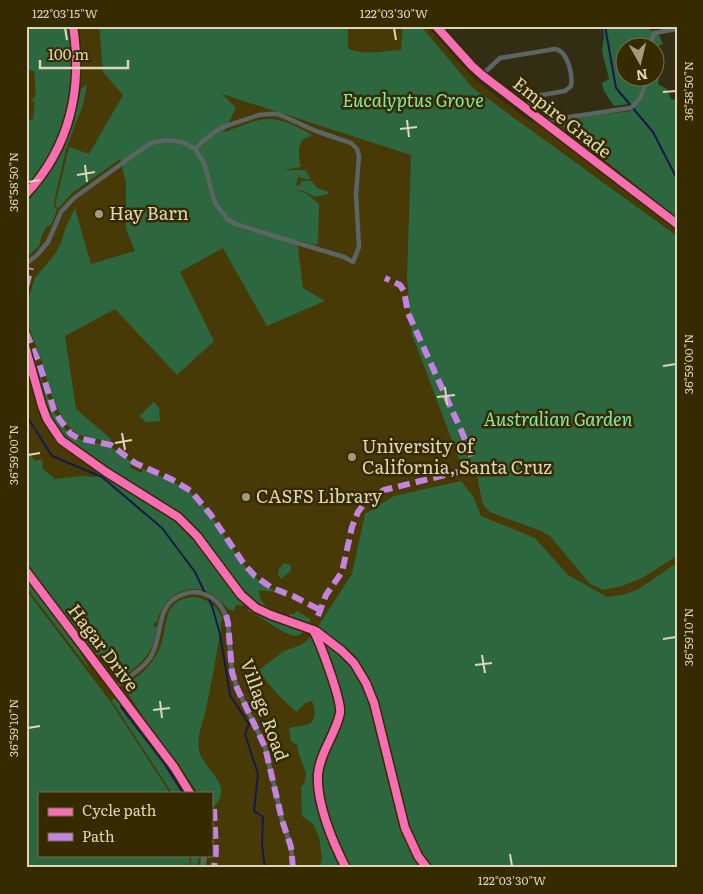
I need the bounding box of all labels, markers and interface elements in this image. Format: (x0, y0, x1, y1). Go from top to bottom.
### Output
text: 122°03'15"W (32, 4, 98, 22)
text: 122°03'30"W (360, 4, 428, 22)
scale bar (40, 38, 128, 70)
north arrow (616, 38, 666, 88)
text: 100 m (48, 42, 89, 65)
text: 36°58'50"N (679, 61, 697, 121)
text: N (634, 65, 649, 87)
street label: Empire Grade (508, 70, 618, 164)
park label: Eucalyptus Grove (342, 86, 484, 113)
text: 36°58'50"N (4, 152, 22, 212)
place label: Hay Barn (109, 199, 189, 226)
marker: Hay Barn (93, 208, 105, 220)
text: 36°59'00"N (679, 334, 697, 394)
park label: Australian Garden (484, 405, 633, 432)
text: 36°59'00"N (4, 425, 22, 485)
place label: University of California, Santa Cruz (362, 432, 552, 480)
marker: University of California, Santa Cruz (346, 451, 358, 463)
place label: CASFS Library (256, 482, 383, 509)
marker: CASFS Library (240, 491, 252, 503)
street label: Hagar Drive (62, 598, 146, 697)
text: 36°59'10"N (679, 608, 697, 666)
street label: Village Road (234, 655, 296, 764)
text: 36°59'10"N (4, 699, 22, 757)
legend (38, 792, 212, 856)
text: Cycle path (82, 798, 157, 821)
text: Path (82, 824, 115, 847)
text: 122°03'30"W (478, 871, 546, 889)

